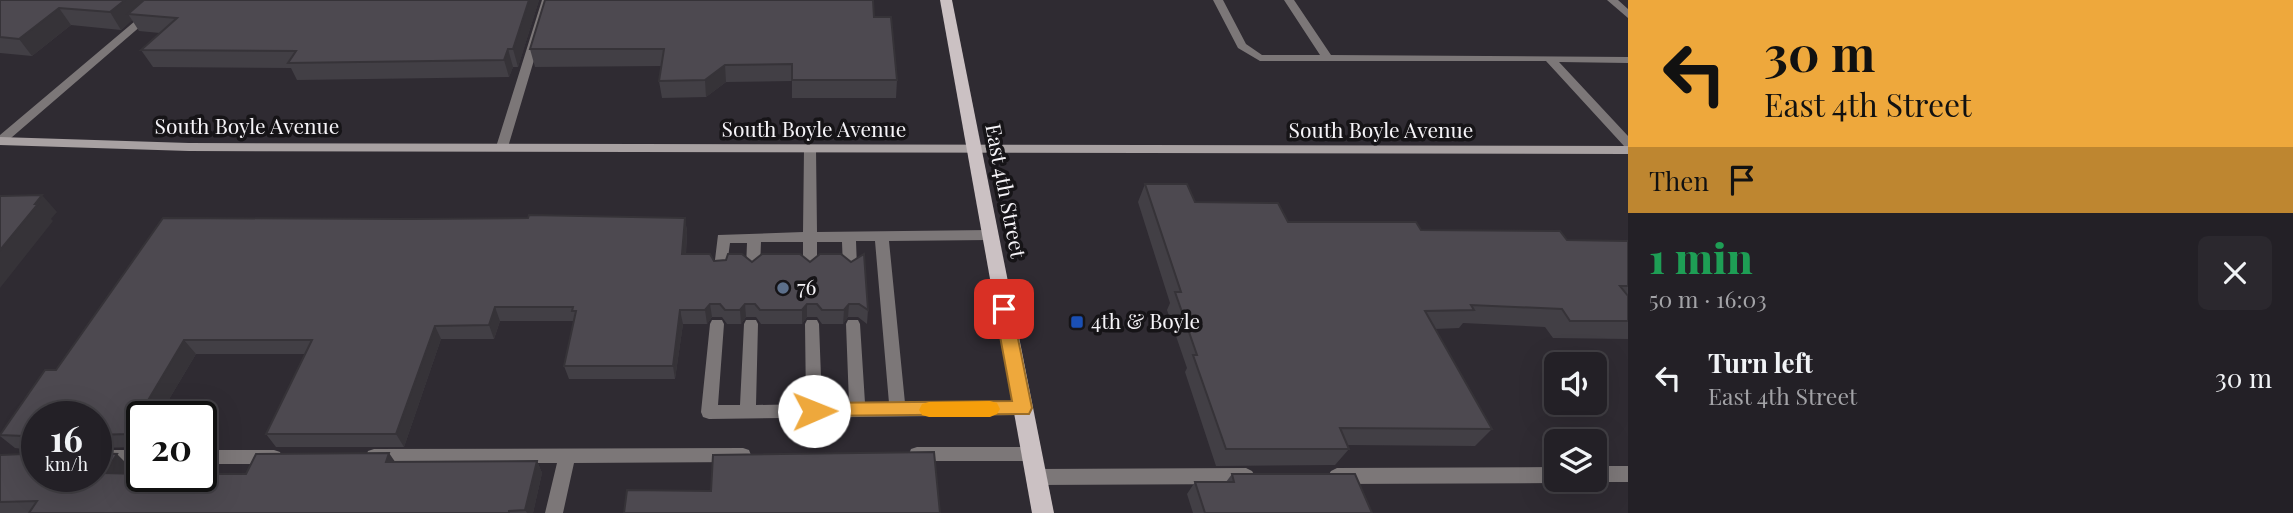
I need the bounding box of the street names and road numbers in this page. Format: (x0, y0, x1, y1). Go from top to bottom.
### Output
street label: South Boyle Avenue (155, 111, 339, 139)
street label: South Boyle Avenue (722, 114, 906, 142)
street label: South Boyle Avenue (1289, 115, 1473, 143)
street label: East 4th Street (980, 121, 1034, 261)

